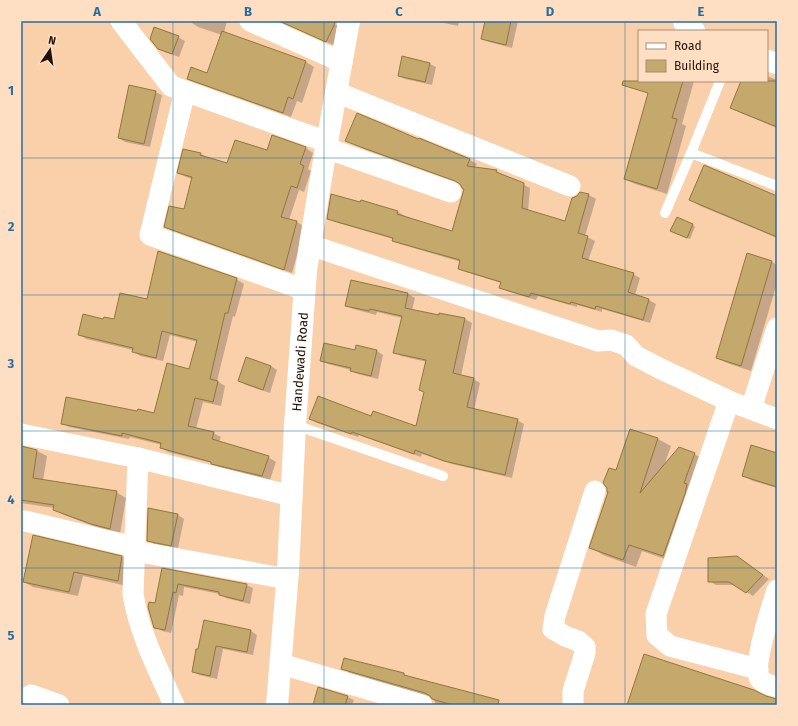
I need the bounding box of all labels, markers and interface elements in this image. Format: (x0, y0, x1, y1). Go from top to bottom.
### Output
text: A (92, 4, 101, 19)
text: B (244, 4, 252, 19)
text: C (395, 4, 403, 19)
text: D (546, 4, 555, 19)
text: E (698, 4, 705, 19)
north arrow (30, 30, 70, 70)
legend (638, 30, 768, 82)
text: N (47, 34, 57, 48)
text: Road (674, 39, 702, 53)
text: Building (674, 59, 720, 73)
text: 1 (8, 83, 14, 98)
text: 2 (8, 219, 15, 234)
street label: Handewadi Road (288, 312, 311, 412)
text: 3 (7, 356, 15, 371)
text: 4 (7, 492, 15, 507)
text: 5 (8, 628, 15, 643)

